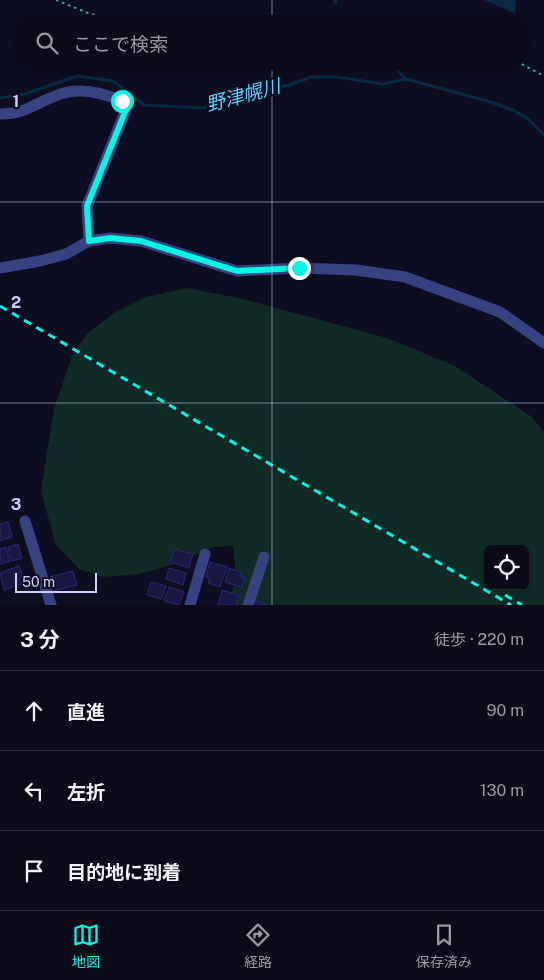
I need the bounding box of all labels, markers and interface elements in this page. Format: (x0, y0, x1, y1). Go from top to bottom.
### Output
search box (15, 15, 529, 70)
icon: search (33, 29, 61, 57)
text: ここで検索 (73, 33, 168, 55)
water label: 野津幌川 (203, 74, 284, 115)
route start (111, 90, 134, 113)
text: 1 (13, 92, 19, 111)
route end (288, 257, 311, 280)
text: 2 (11, 293, 21, 312)
text: 3 (11, 495, 21, 514)
map controls (484, 545, 529, 590)
button: locate (484, 545, 529, 590)
scale bar (15, 570, 98, 593)
text: 50 m (22, 574, 55, 590)
text: 3 分 (20, 627, 60, 652)
text: 徒歩 · 220 m (434, 630, 524, 649)
icon: ahead (20, 697, 48, 725)
text: 直進 (67, 701, 105, 723)
text: 90 m (487, 701, 524, 720)
icon: left (20, 777, 48, 805)
text: 左折 (67, 781, 105, 803)
text: 130 m (480, 781, 524, 800)
icon: arrive (20, 857, 48, 885)
text: 目的地に到着 (67, 861, 181, 883)
tab: 地図 (72, 921, 100, 971)
tab: 経路 (244, 921, 272, 971)
tab: 保存済み (416, 921, 472, 971)

